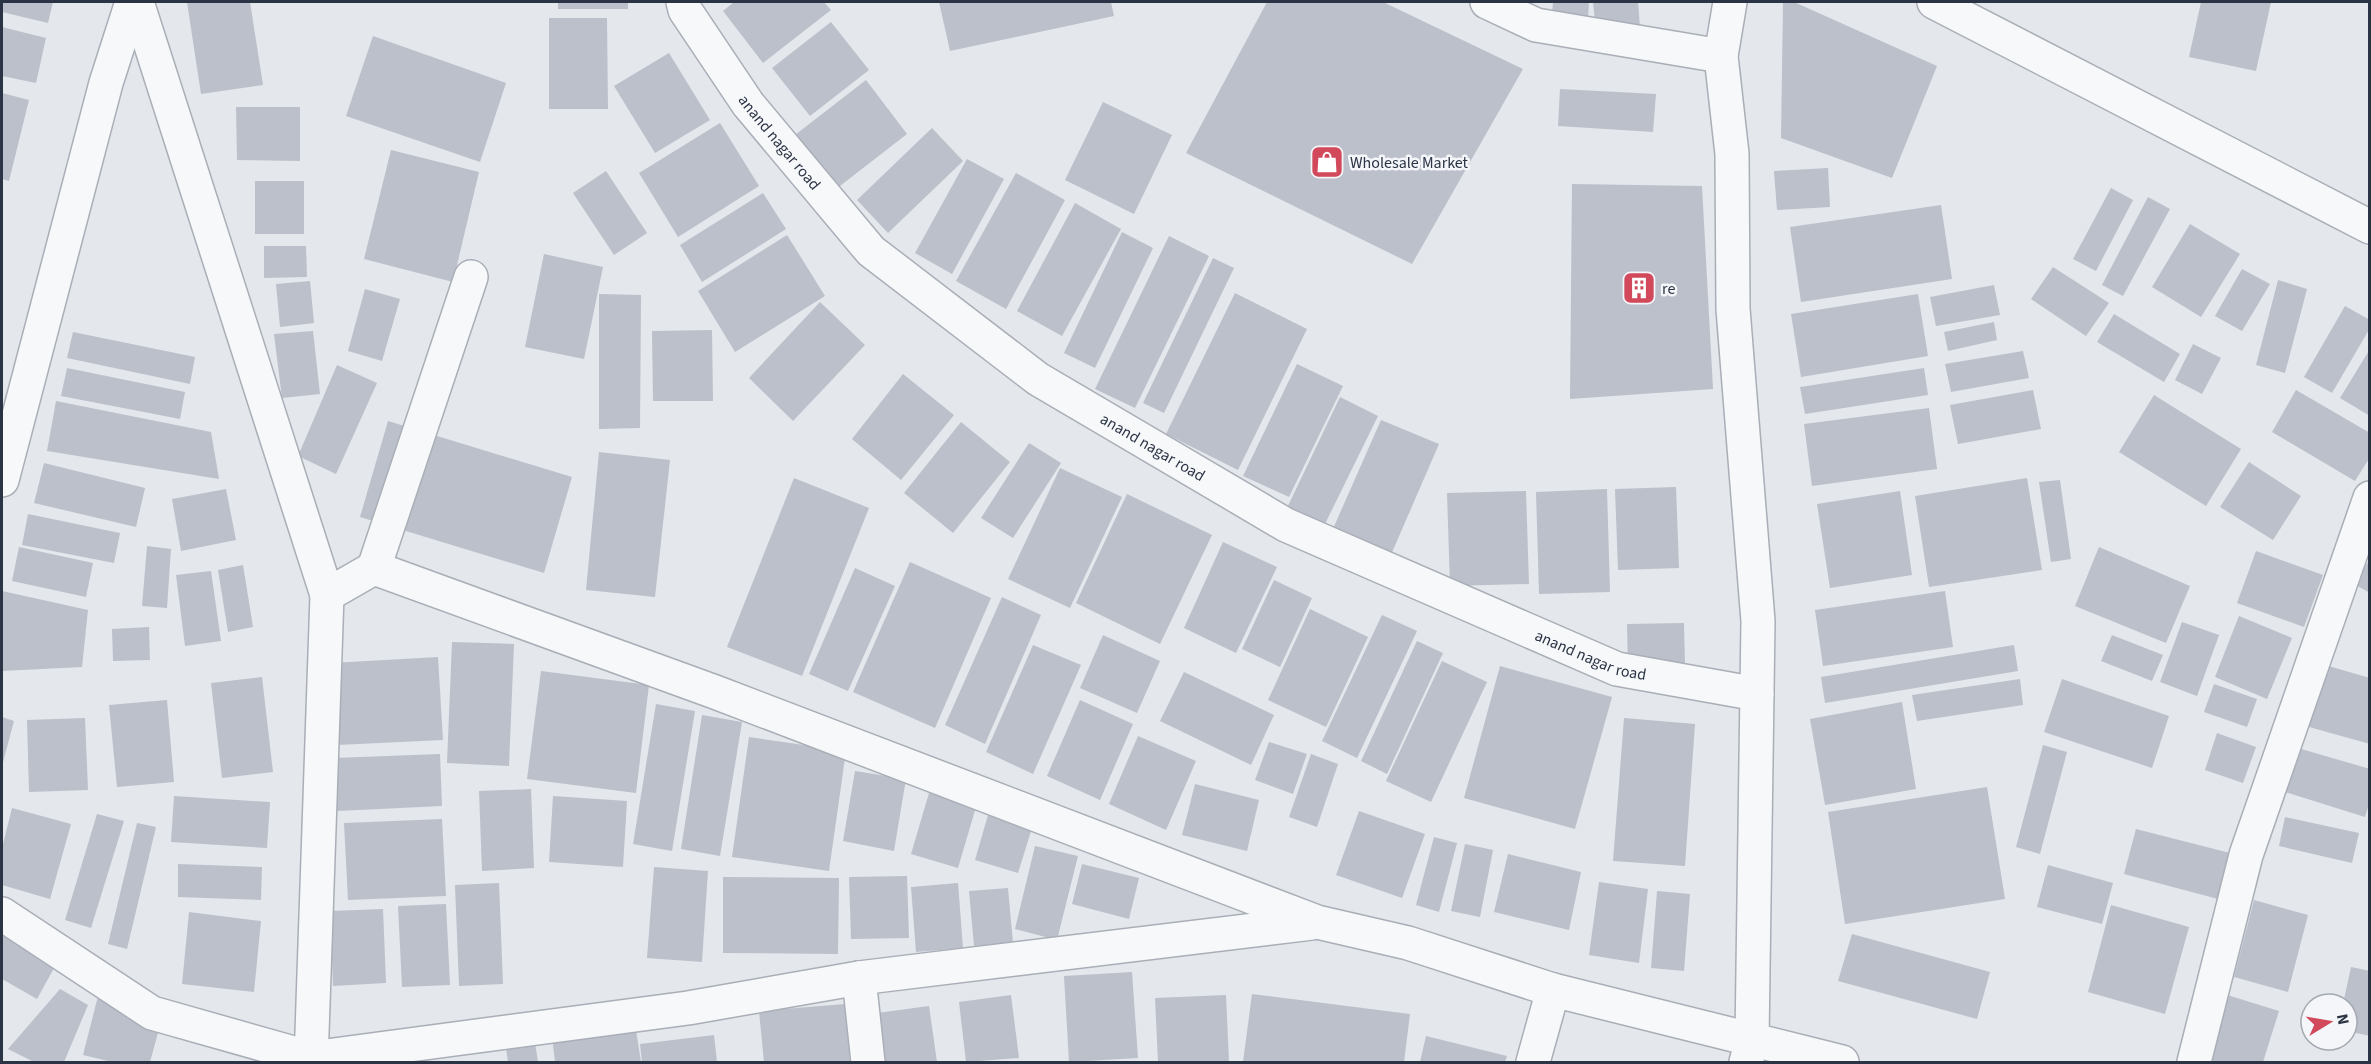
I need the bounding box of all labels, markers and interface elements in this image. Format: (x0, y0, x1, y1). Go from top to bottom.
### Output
street label: anand nagar road (733, 91, 825, 195)
shop icon: Wholesale Market (1309, 144, 1345, 180)
place label: Wholesale Market (1350, 152, 1469, 174)
building icon: re (1621, 270, 1657, 306)
place label: re (1662, 278, 1675, 300)
street label: anand nagar road (1096, 408, 1209, 487)
street label: anand nagar road (1531, 625, 1648, 686)
north arrow (2299, 992, 2359, 1052)
text: N (2331, 1012, 2355, 1027)

